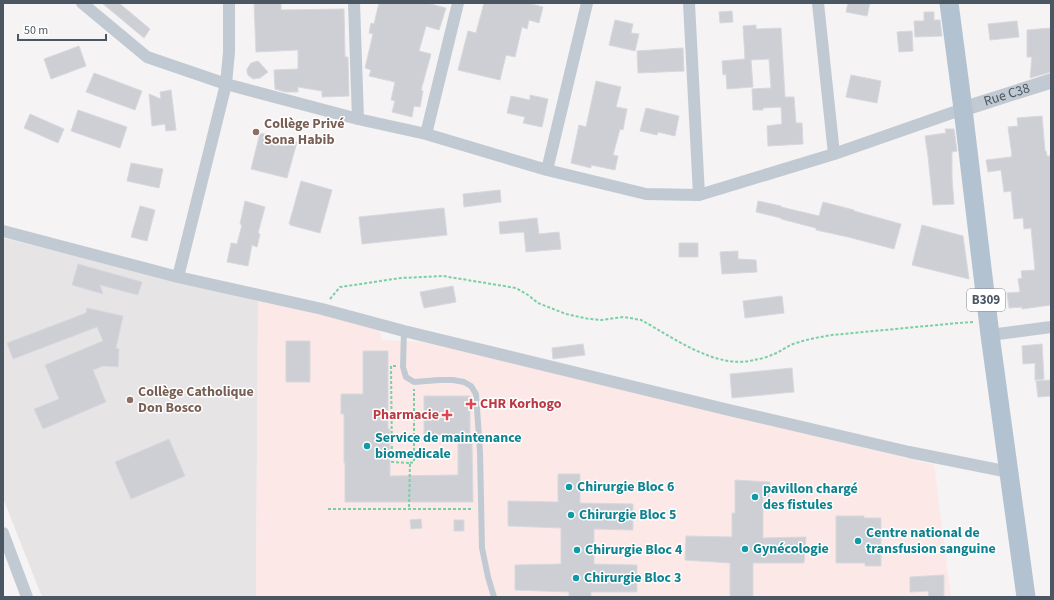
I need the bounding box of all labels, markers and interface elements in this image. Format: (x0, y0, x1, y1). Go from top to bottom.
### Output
scale bar (18, 16, 106, 42)
text: 50 m (24, 22, 48, 39)
street label: Rue C38 (981, 78, 1032, 112)
place label: Collège Privé Sona Habib (264, 114, 345, 150)
marker: Collège Privé Sona Habib (251, 127, 261, 137)
road number: B309 (967, 289, 1005, 311)
place label: Collège Catholique Don Bosco (138, 382, 254, 418)
place label: CHR Korhogo (480, 394, 562, 414)
marker: Collège Catholique Don Bosco (125, 395, 135, 405)
marker: CHR Korhogo (465, 398, 477, 410)
place label: Pharmacie (373, 405, 439, 425)
marker: Pharmacie (442, 410, 452, 420)
place label: Service de maintenance biomedicale (375, 428, 522, 464)
marker: Service de maintenance biomedicale (362, 441, 372, 451)
place label: Chirurgie Bloc 6 (577, 477, 674, 497)
place label: pavillon chargé des fistules (763, 479, 858, 515)
marker: Chirurgie Bloc 6 (564, 482, 574, 492)
marker: pavillon chargé des fistules (750, 492, 760, 502)
place label: Chirurgie Bloc 5 (579, 505, 676, 525)
marker: Chirurgie Bloc 5 (566, 510, 576, 520)
place label: Centre national de transfusion sanguine (866, 523, 996, 559)
marker: Centre national de transfusion sanguine (853, 536, 863, 546)
place label: Gynécologie (753, 539, 829, 559)
place label: Chirurgie Bloc 4 (585, 540, 683, 560)
marker: Gynécologie (740, 544, 750, 554)
marker: Chirurgie Bloc 4 (572, 545, 582, 555)
place label: Chirurgie Bloc 3 (584, 568, 681, 588)
marker: Chirurgie Bloc 3 (571, 573, 581, 583)

